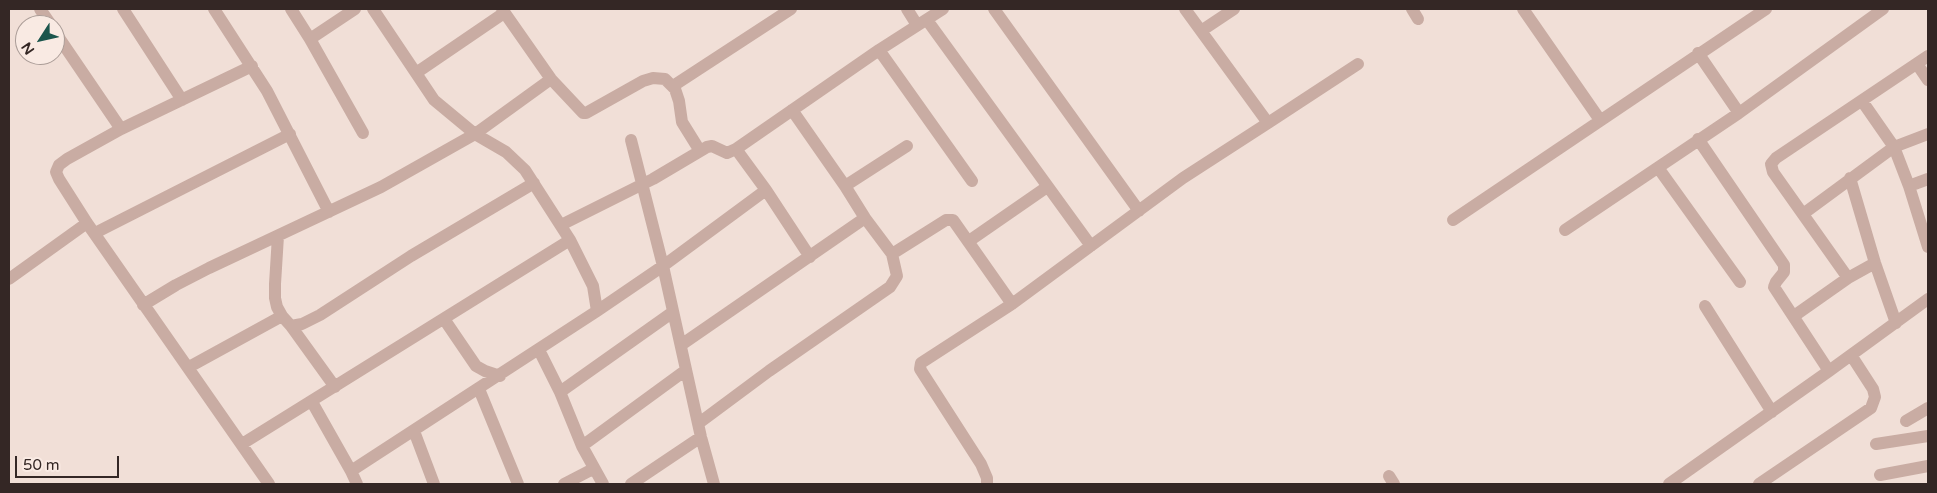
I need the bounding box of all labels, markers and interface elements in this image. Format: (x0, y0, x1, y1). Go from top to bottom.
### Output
north arrow (15, 15, 65, 65)
text: N (18, 39, 38, 58)
scale bar (18, 446, 121, 478)
text: 50 m (23, 456, 60, 474)

